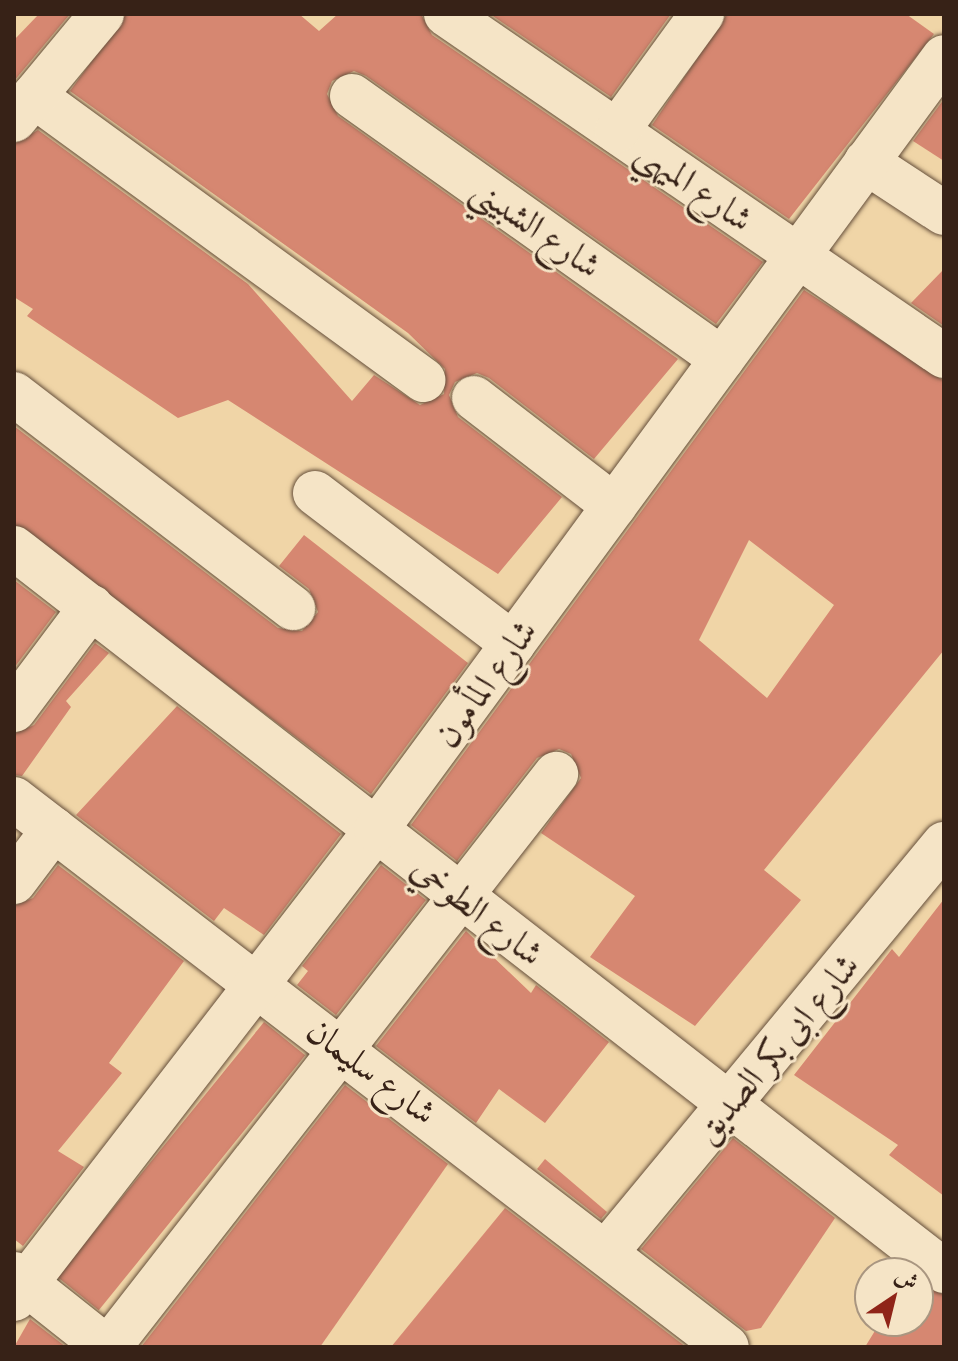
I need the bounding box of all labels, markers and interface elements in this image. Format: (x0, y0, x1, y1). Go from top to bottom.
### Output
street label: شارع الميهي (628, 129, 762, 241)
street label: شارع الشبيني (464, 167, 610, 287)
street label: شارع المأمون (424, 611, 546, 755)
street label: شارع الطوخي (403, 845, 553, 975)
street label: شارع ابى بكر الصديق (684, 944, 868, 1152)
street label: شارع سليمان (298, 1008, 446, 1134)
north arrow (854, 1257, 934, 1337)
text: ش (890, 1260, 924, 1297)

